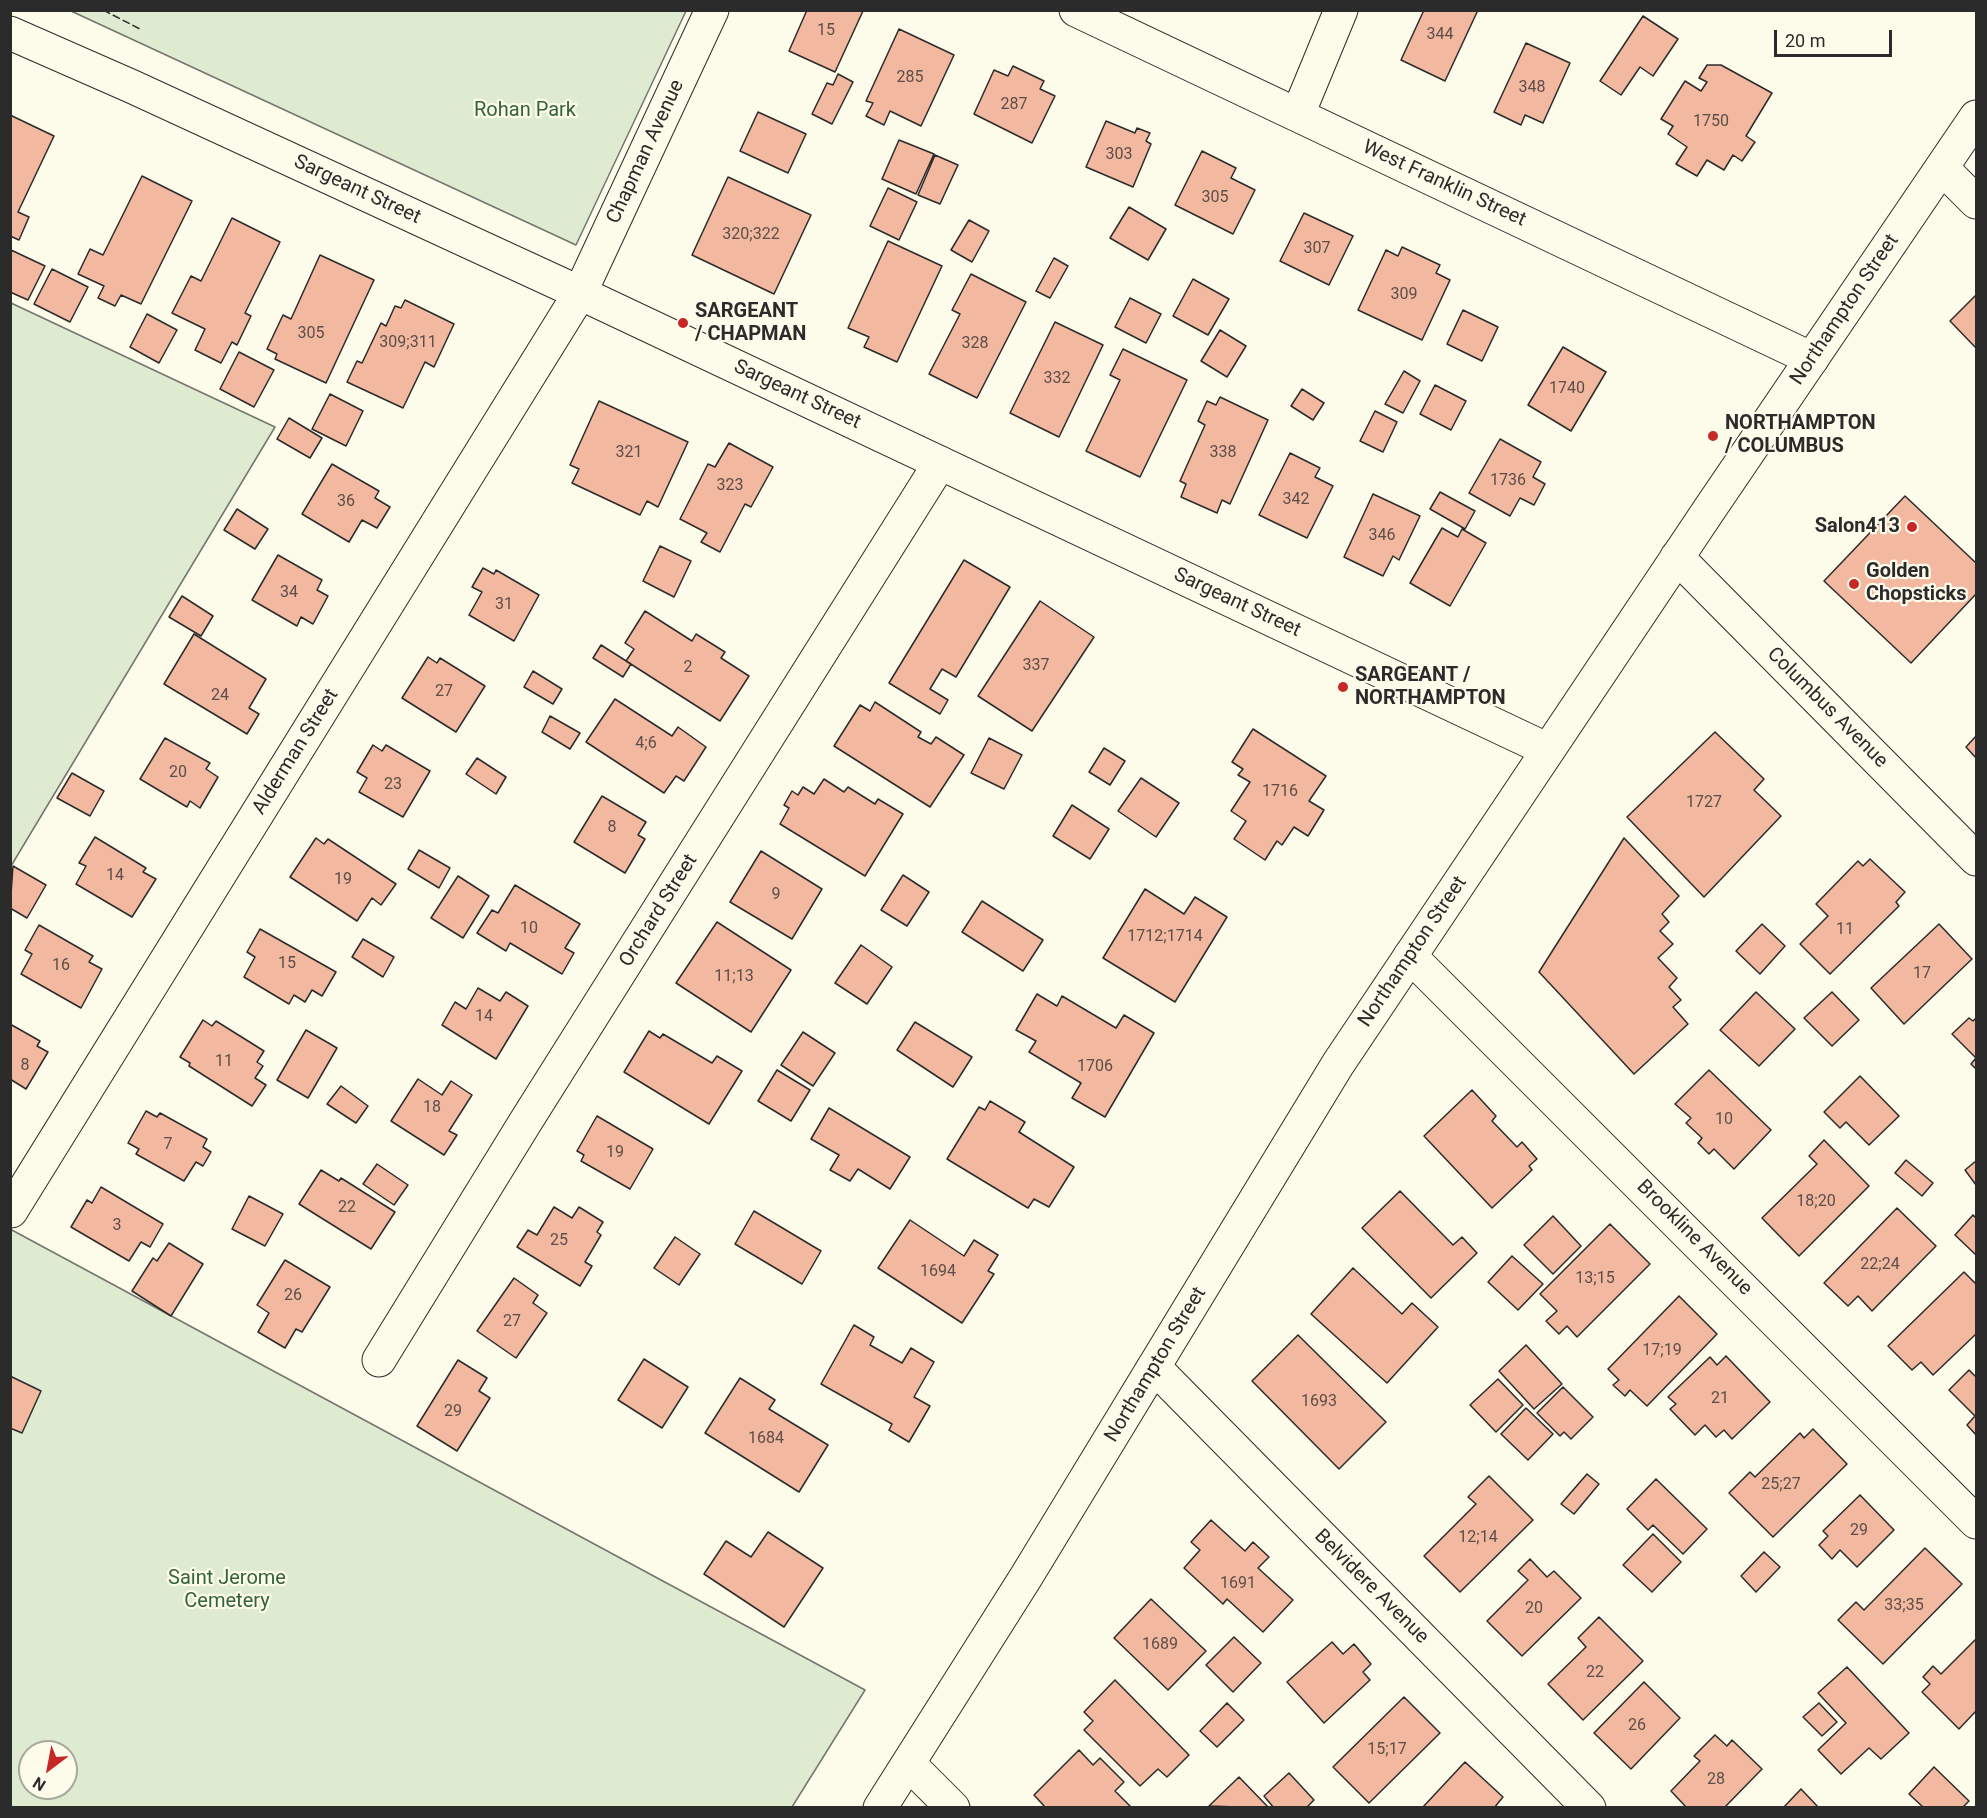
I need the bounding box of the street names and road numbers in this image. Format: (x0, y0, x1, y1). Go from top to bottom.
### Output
street label: Chapman Avenue (602, 76, 690, 228)
street label: West Franklin Street (1358, 136, 1530, 232)
street label: Sargeant Street (290, 150, 424, 230)
street label: Northampton Street (1786, 230, 1904, 390)
street label: Sargeant Street (730, 355, 864, 435)
street label: Sargeant Street (1170, 563, 1304, 643)
street label: Columbus Avenue (1762, 643, 1892, 773)
street label: Alderman Street (248, 685, 344, 819)
street label: Orchard Street (615, 850, 703, 972)
street label: Northampton Street (1354, 872, 1472, 1032)
street label: Brookline Avenue (1631, 1175, 1757, 1301)
street label: Northampton Street (1100, 1283, 1212, 1447)
street label: Belvidere Avenue (1309, 1525, 1433, 1649)

